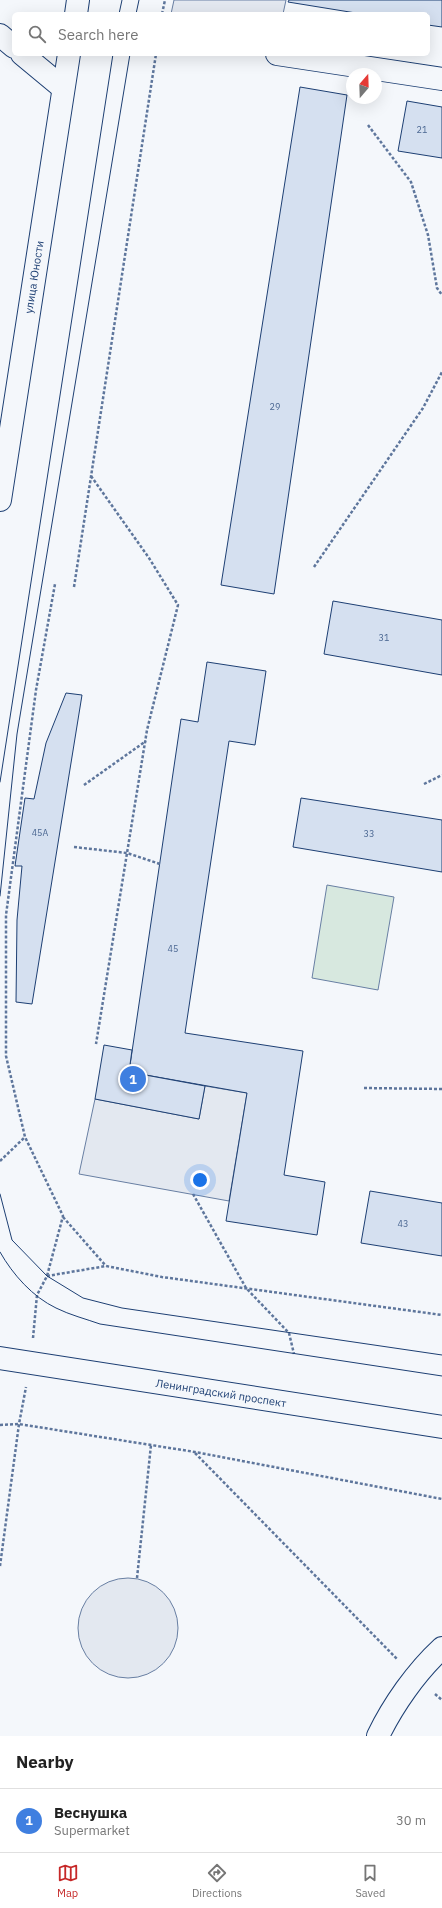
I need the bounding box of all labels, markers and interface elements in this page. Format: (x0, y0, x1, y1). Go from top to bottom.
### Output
search box (12, 12, 430, 56)
icon: search (26, 23, 48, 45)
text: Search here (58, 25, 138, 44)
north arrow (346, 68, 382, 104)
house number: 21 (417, 124, 427, 135)
street label: улица Юности (21, 240, 47, 314)
house number: 29 (270, 401, 280, 412)
house number: 31 (379, 632, 389, 643)
house number: 45А (32, 827, 49, 838)
house number: 33 (364, 828, 374, 839)
house number: 45 (168, 943, 178, 954)
pin: 1 (120, 1064, 146, 1094)
your location (190, 1170, 210, 1190)
house number: 43 (398, 1218, 408, 1229)
street label: Ленинградский проспект (155, 1376, 287, 1410)
text: Nearby (16, 1751, 74, 1773)
text: Веснушка (54, 1803, 127, 1822)
text: 1 (25, 1812, 33, 1829)
text: 30 m (396, 1812, 426, 1829)
text: Supermarket (54, 1822, 130, 1839)
tab: Map (57, 1862, 79, 1900)
tab: Directions (192, 1862, 242, 1900)
tab: Saved (355, 1862, 385, 1900)

